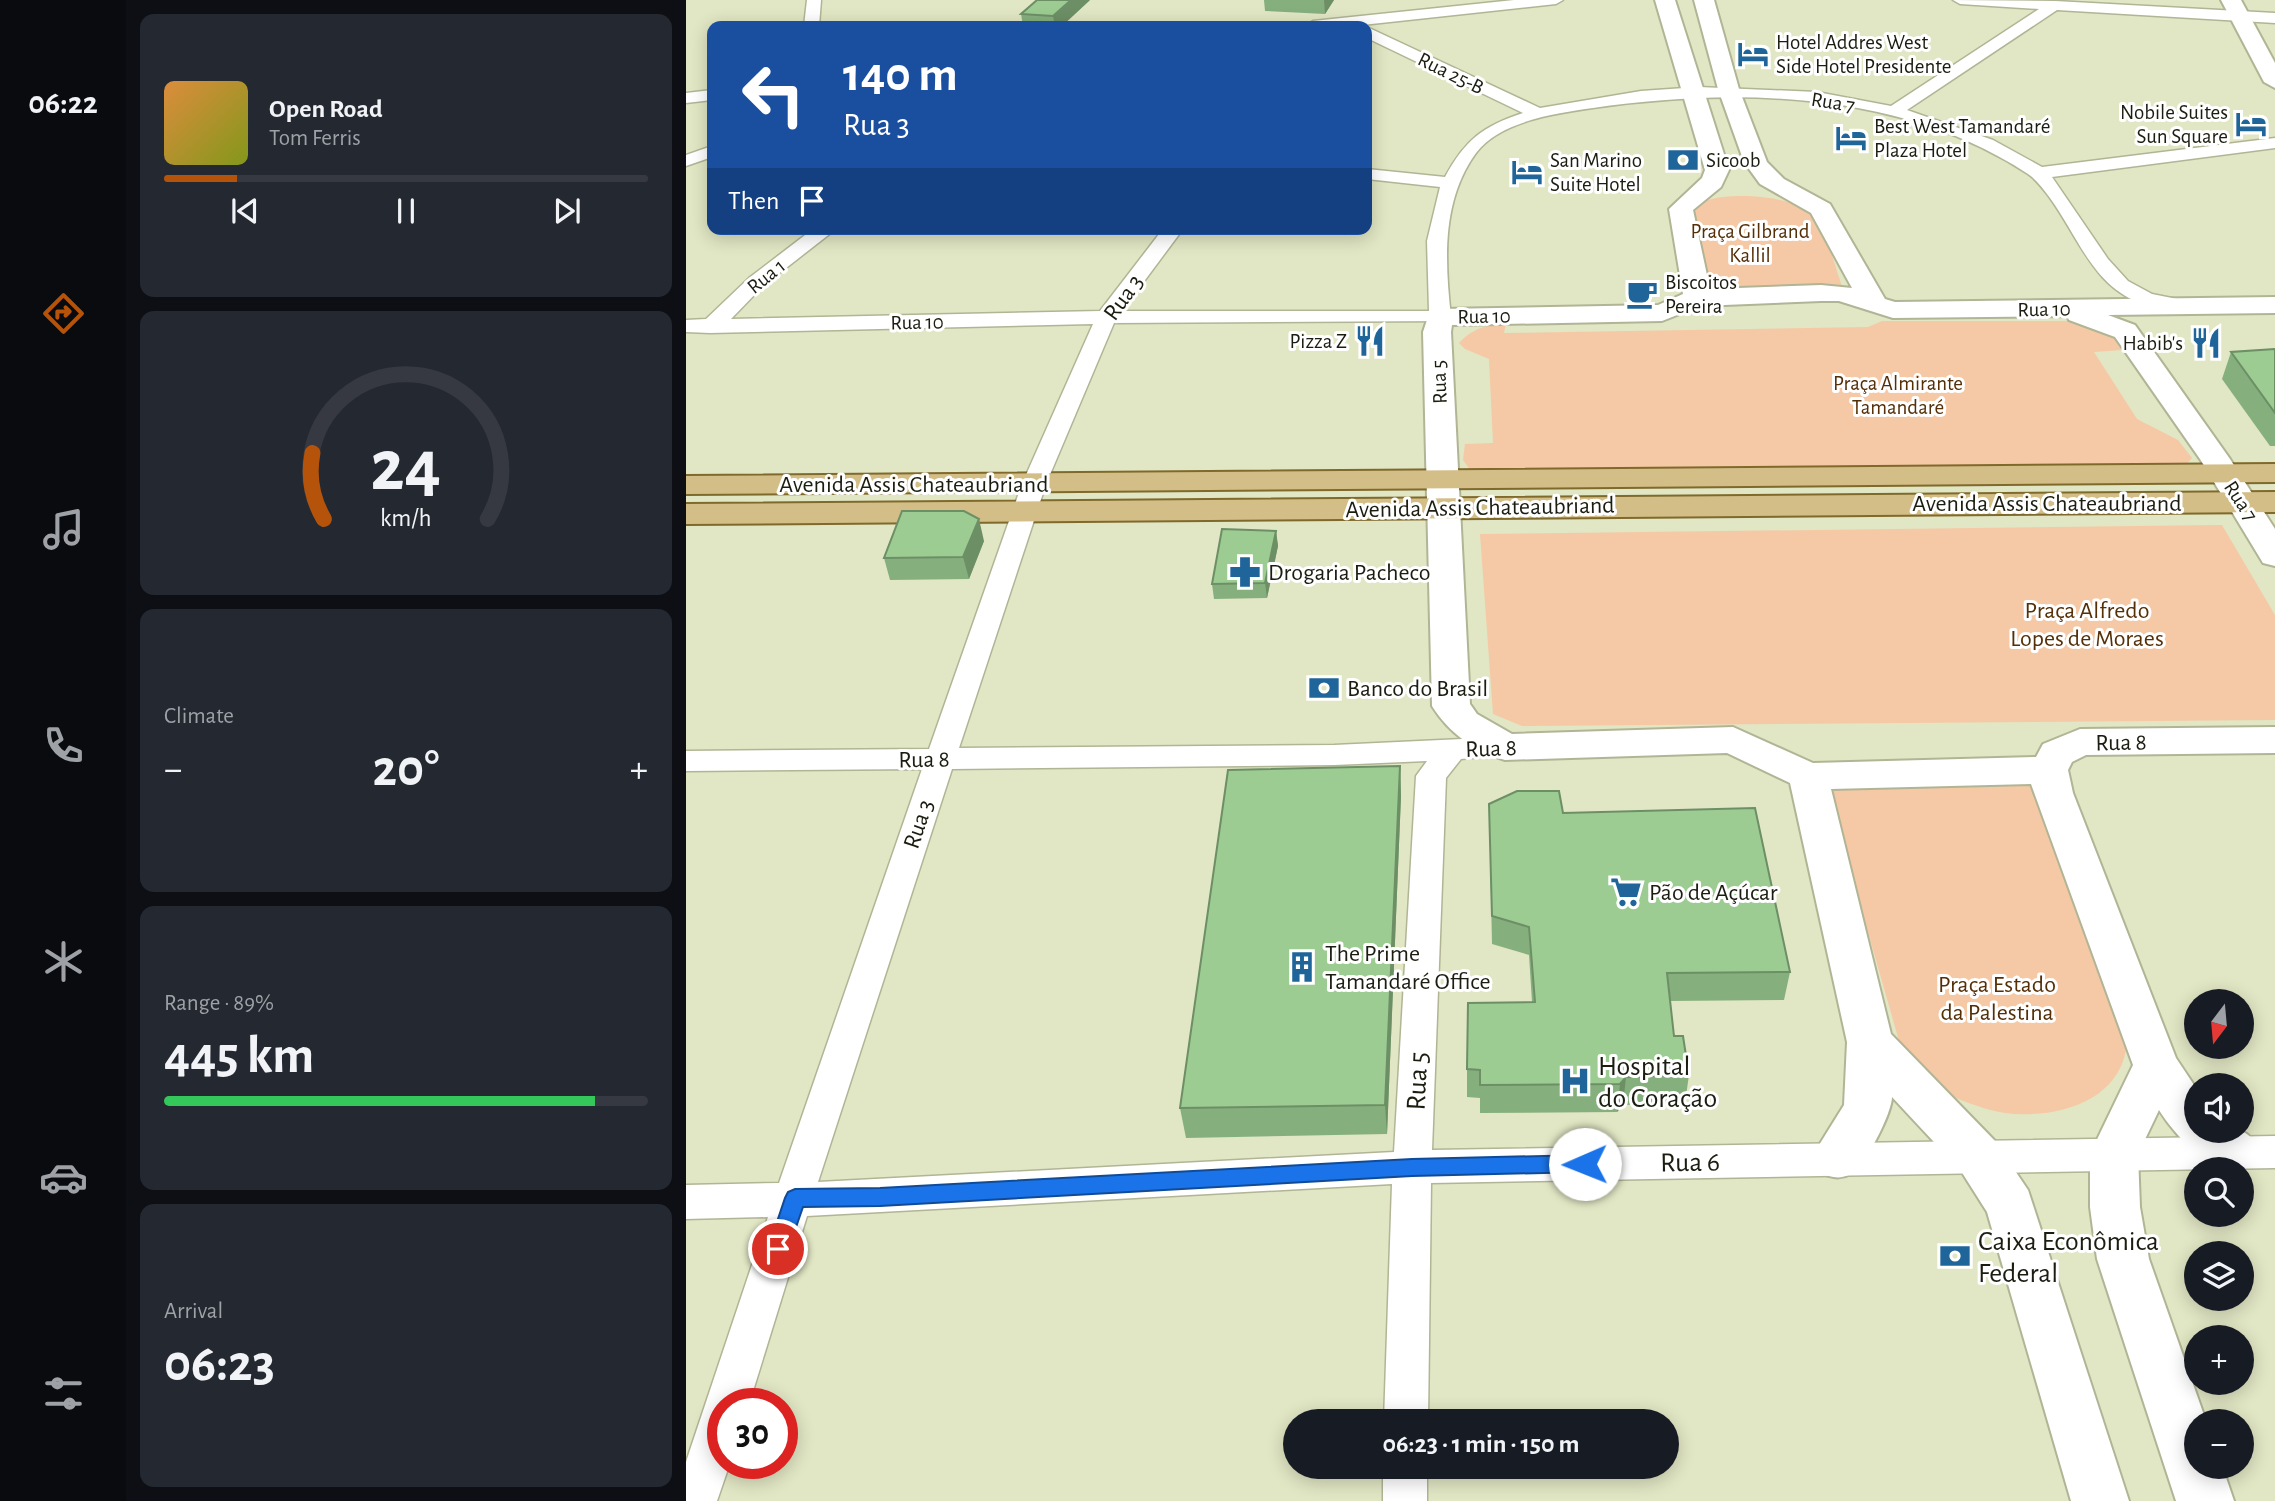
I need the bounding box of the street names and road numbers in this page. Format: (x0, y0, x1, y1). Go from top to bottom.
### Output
street label: Rua 25-B (1414, 49, 1487, 98)
street label: Rua 7 (1810, 89, 1856, 116)
street label: Rua 1 (743, 255, 789, 298)
street label: Rua 3 (1099, 270, 1148, 325)
street label: Rua 10 (2017, 299, 2071, 320)
street label: Rua 10 (1457, 306, 1511, 327)
street label: Rua 10 (890, 312, 944, 333)
street label: Rua 5 (1428, 360, 1451, 404)
street label: Avenida Assis Chateaubriand (779, 473, 1049, 497)
street label: Rua 7 (2220, 477, 2261, 526)
street label: Avenida Assis Chateaubriand (1912, 492, 2182, 516)
street label: Avenida Assis Chateaubriand (1345, 494, 1615, 522)
street label: Rua 8 (2095, 731, 2147, 755)
street label: Rua 8 (1465, 736, 1517, 762)
street label: Rua 8 (898, 748, 950, 772)
street label: Rua 3 (899, 797, 938, 852)
street label: Rua 5 (1402, 1051, 1434, 1111)
street label: Rua 6 (1660, 1148, 1720, 1178)

